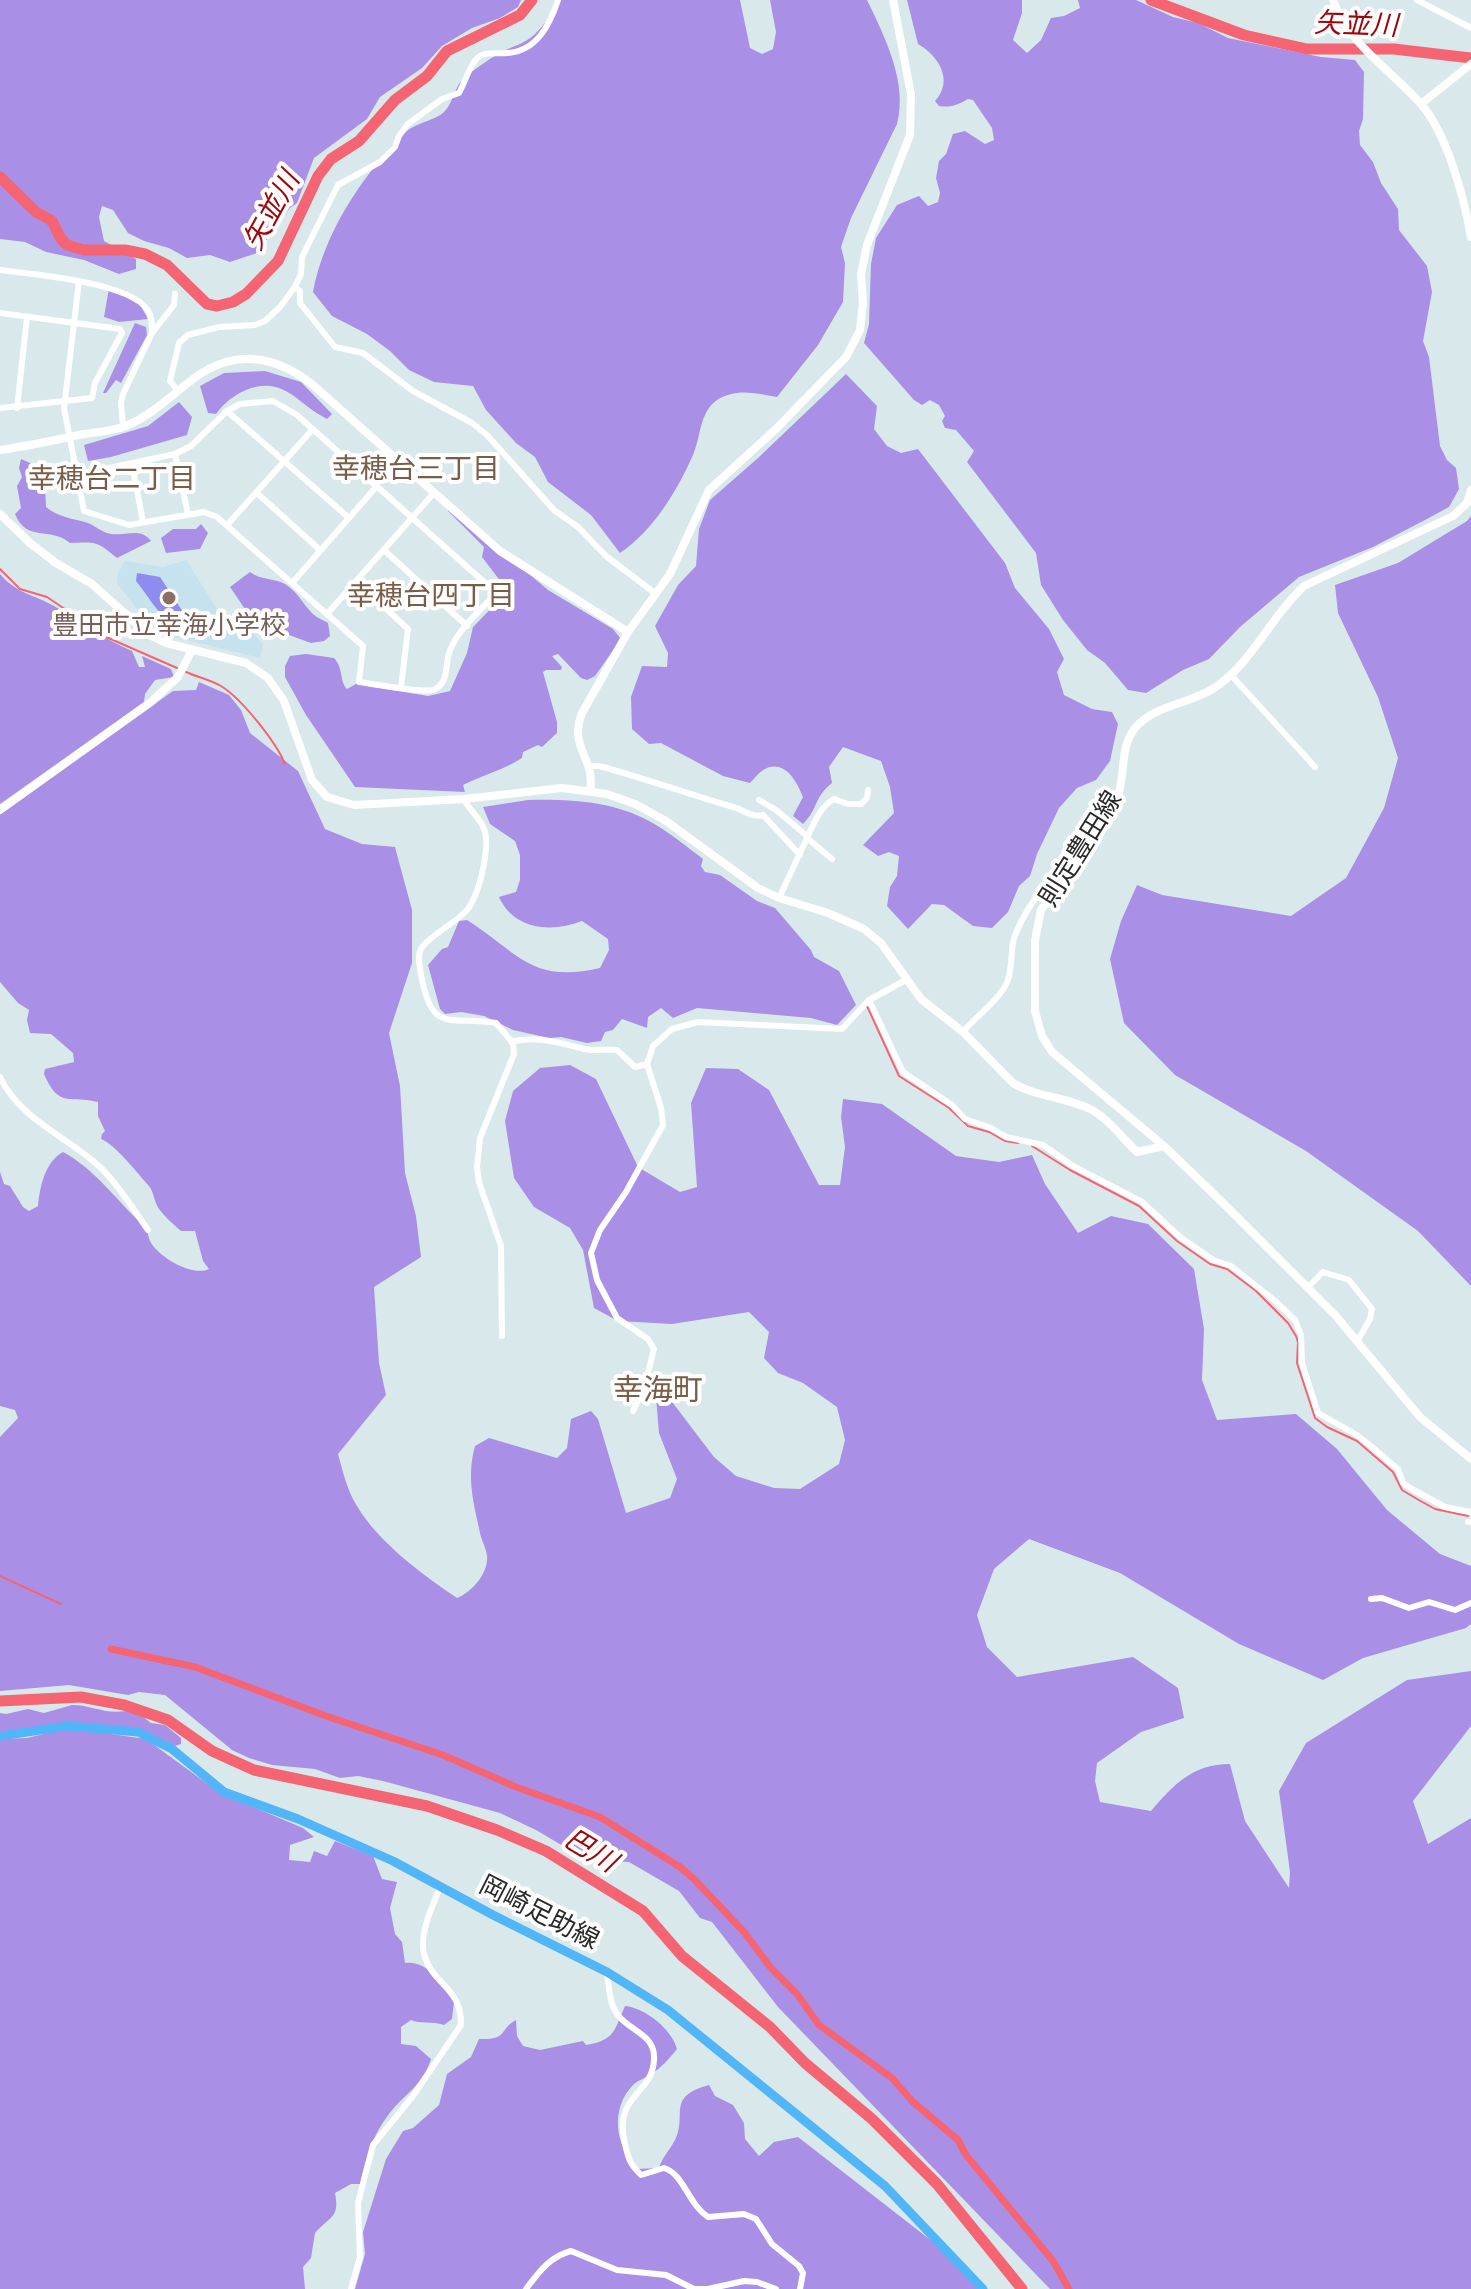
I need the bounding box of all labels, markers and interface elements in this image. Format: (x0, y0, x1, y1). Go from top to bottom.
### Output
water label: 矢並川 (1313, 7, 1399, 43)
water label: 矢並川 (237, 166, 307, 256)
district label: 幸穂台三丁目 (332, 453, 500, 487)
district label: 幸穂台二丁目 (28, 463, 196, 497)
district label: 幸穂台四丁目 (347, 580, 515, 614)
marker: 豊田市立幸海小学校 (160, 589, 178, 607)
place label: 豊田市立幸海小学校 (52, 610, 286, 642)
street label: 則定豊田線 (1033, 786, 1129, 912)
district label: 幸海町 (613, 1373, 703, 1409)
water label: 巴川 (557, 1822, 623, 1880)
street label: 岡崎足助線 (474, 1870, 604, 1956)

